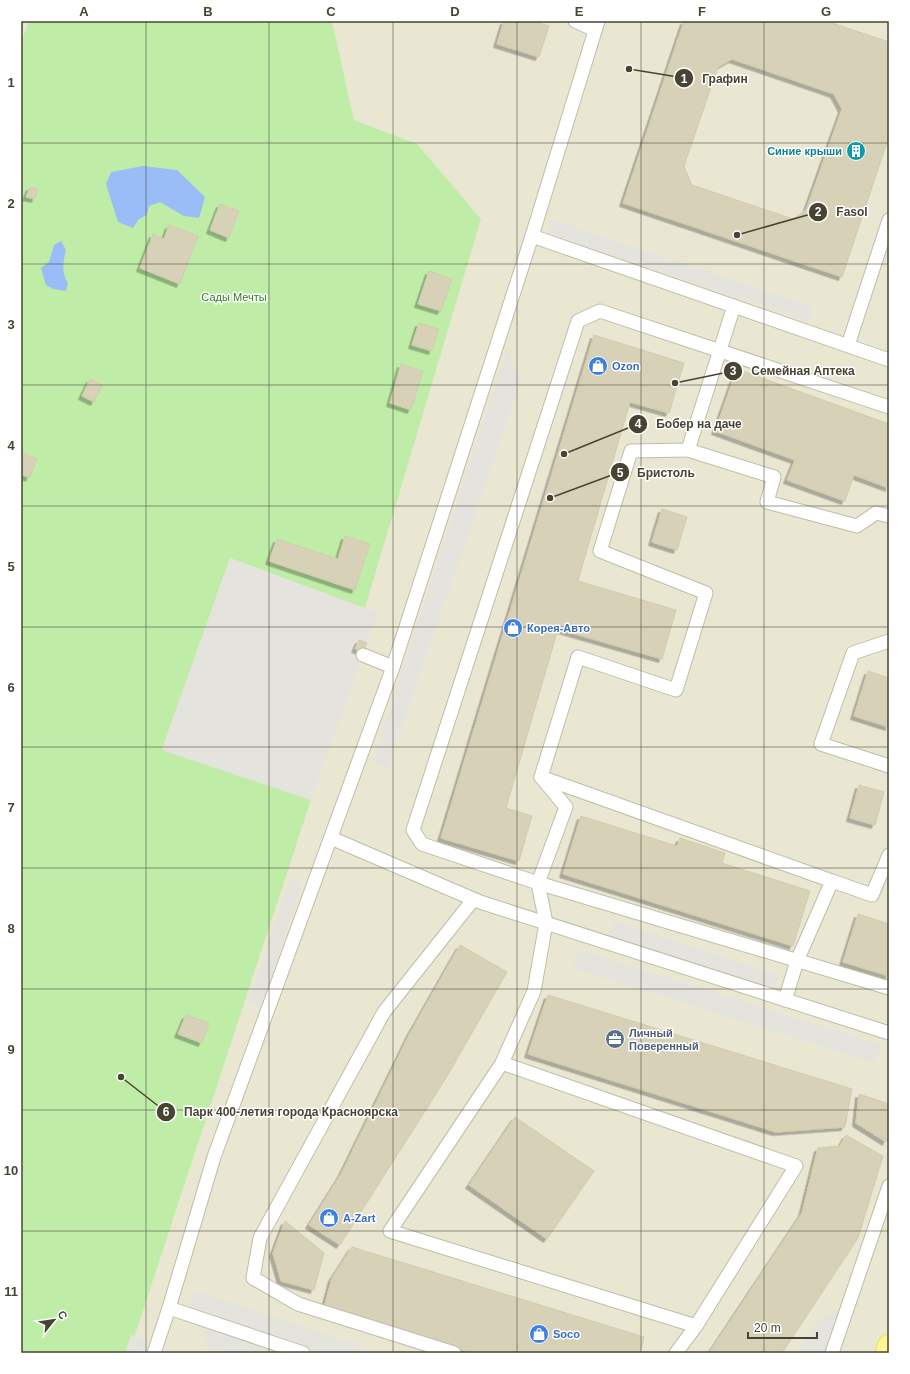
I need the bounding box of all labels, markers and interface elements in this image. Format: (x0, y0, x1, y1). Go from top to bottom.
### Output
text: A (79, 4, 89, 19)
text: B (203, 4, 213, 19)
text: C (326, 4, 336, 19)
text: D (450, 4, 460, 19)
text: E (575, 4, 584, 19)
text: F (698, 4, 706, 19)
text: G (821, 4, 831, 19)
callout: Графин (674, 66, 756, 90)
text: 1 (681, 72, 688, 86)
text: Графин (702, 72, 748, 86)
text: 1 (7, 75, 15, 90)
building icon: Синие крыши (845, 140, 867, 162)
place label: Синие крыши (767, 145, 842, 157)
text: 2 (7, 196, 15, 211)
callout: Fasol (808, 200, 875, 224)
text: 2 (815, 205, 822, 219)
text: Fasol (836, 205, 868, 219)
park label: Сады Мечты (201, 291, 267, 303)
text: 3 (7, 317, 15, 332)
shop icon: Ozon (587, 355, 609, 377)
callout: Семейная Аптека (723, 359, 863, 383)
place label: Ozon (612, 360, 640, 372)
text: 3 (730, 364, 737, 378)
text: Семейная Аптека (751, 364, 855, 378)
callout: Бобер на даче (628, 412, 750, 436)
text: 4 (635, 417, 642, 431)
text: Бобер на даче (656, 417, 742, 431)
text: 4 (7, 438, 15, 453)
callout: Бристоль (610, 460, 703, 484)
text: 5 (617, 466, 624, 480)
text: Бристоль (637, 466, 695, 480)
text: 5 (7, 559, 15, 574)
shop icon: Корея-Авто (502, 617, 524, 639)
place label: Корея-Авто (527, 622, 590, 634)
text: 6 (7, 680, 15, 695)
text: 7 (7, 800, 15, 815)
text: 8 (7, 921, 15, 936)
place label: Личный Поверенный (629, 1027, 699, 1052)
office icon: Личный Поверенный (604, 1028, 626, 1050)
text: 9 (7, 1042, 15, 1057)
callout: Парк 400-летия города Красноярска (156, 1100, 406, 1124)
text: 6 (163, 1105, 170, 1119)
text: Парк 400-летия города Красноярска (184, 1105, 398, 1119)
text: 10 (4, 1163, 18, 1178)
shop icon: A-Zart (318, 1207, 340, 1229)
place label: A-Zart (343, 1212, 376, 1224)
text: 11 (4, 1284, 18, 1299)
north arrow (34, 1300, 74, 1340)
text: С (55, 1309, 70, 1321)
scale bar (748, 1314, 817, 1340)
text: 20 m (754, 1321, 781, 1335)
shop icon: Soco (528, 1323, 550, 1345)
place label: Soco (553, 1328, 580, 1340)

